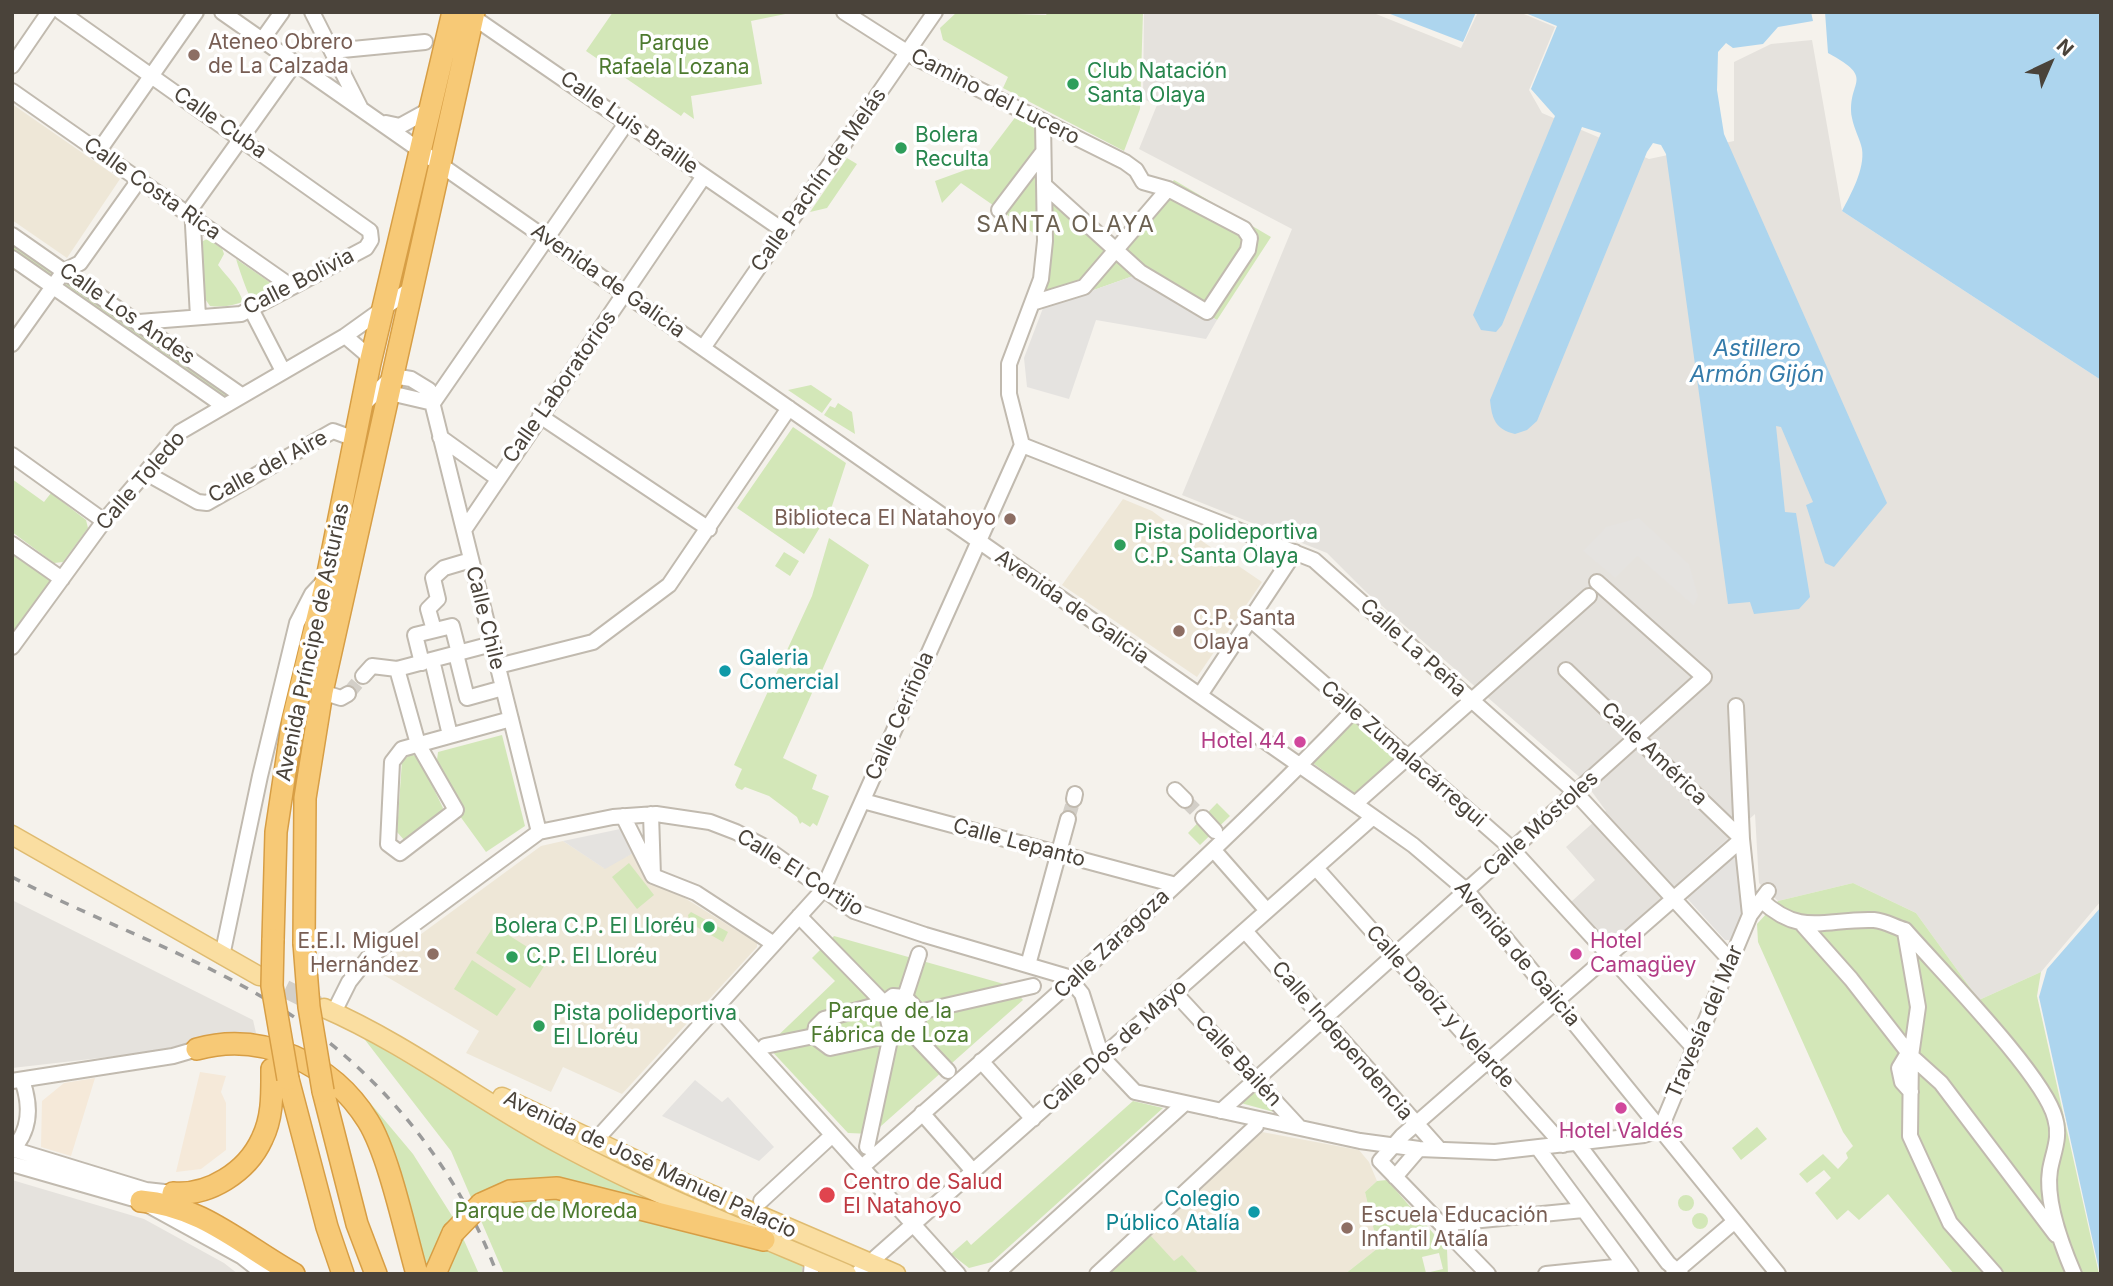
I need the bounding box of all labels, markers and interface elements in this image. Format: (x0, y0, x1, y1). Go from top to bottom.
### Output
north arrow (2015, 28, 2085, 98)
place label: Ateneo Obrero de La Calzada (208, 30, 353, 80)
park label: Parque Rafaela Lozana (598, 31, 750, 81)
text: N (2052, 34, 2078, 61)
street label: Camino del Lucero (906, 43, 1084, 151)
marker: Ateneo Obrero de La Calzada (186, 47, 202, 63)
place label: Club Natación Santa Olaya (1087, 59, 1227, 109)
street label: Calle Luis Braille (555, 66, 703, 180)
marker: Club Natación Santa Olaya (1065, 76, 1081, 92)
street label: Calle Cuba (169, 82, 271, 164)
street label: Calle Pachín de Melás (746, 83, 892, 277)
place label: Bolera Reculta (915, 123, 989, 173)
street label: Calle Costa Rica (79, 132, 225, 246)
marker: Bolera Reculta (893, 140, 909, 156)
district label: SANTA OLAYA (978, 211, 1154, 239)
street label: Avenida de Galicia (526, 218, 690, 344)
street label: Calle Bolivia (240, 243, 358, 321)
street label: Calle Los Andes (54, 258, 200, 370)
street label: Calle Laboratorios (498, 306, 622, 468)
water label: Astillero Armón Gijón (1690, 335, 1824, 389)
street label: Calle del Aire (204, 425, 332, 509)
street label: Calle Toledo (91, 426, 191, 536)
street label: Avenida Príncipe de Asturias (271, 500, 355, 784)
place label: Biblioteca El Natahoyo (774, 506, 996, 532)
marker: Biblioteca El Natahoyo (1002, 511, 1018, 527)
place label: Pista polideportiva C.P. Santa Olaya (1134, 520, 1318, 570)
marker: Pista polideportiva C.P. Santa Olaya (1112, 537, 1128, 553)
street label: Avenida de Galicia (990, 544, 1154, 670)
street label: Calle Chile (460, 564, 510, 672)
street label: Calle La Peña (1354, 594, 1472, 702)
place label: C.P. Santa Olaya (1193, 606, 1295, 656)
marker: C.P. Santa Olaya (1171, 623, 1187, 639)
place label: Galeria Comercial (739, 646, 839, 696)
street label: Calle Ceriñola (860, 648, 940, 784)
marker: Galeria Comercial (717, 663, 733, 679)
street label: Calle Zumalacárregui (1315, 675, 1491, 833)
street label: Calle América (1596, 697, 1712, 811)
place label: Hotel 44 (1201, 729, 1286, 755)
marker: Hotel 44 (1292, 734, 1308, 750)
street label: Calle Móstoles (1478, 766, 1604, 882)
street label: Calle Lepanto (950, 813, 1088, 873)
street label: Calle El Cortijo (732, 824, 868, 922)
street label: Avenida de Galicia (1449, 876, 1585, 1032)
street label: Calle Zaragoza (1049, 884, 1175, 1004)
place label: Bolera C.P. El Lloréu (494, 914, 695, 940)
marker: Bolera C.P. El Lloréu (701, 919, 717, 935)
street label: Calle Daoíz y Velarde (1360, 920, 1520, 1094)
place label: E.E.I. Miguel Hernández (297, 929, 419, 979)
place label: Hotel Camagüey (1590, 929, 1696, 979)
street label: Travesía del Mar (1661, 942, 1749, 1102)
place label: C.P. El Lloréu (526, 944, 657, 970)
marker: E.E.I. Miguel Hernández (425, 946, 441, 962)
marker: Hotel Camagüey (1568, 946, 1584, 962)
marker: C.P. El Lloréu (504, 949, 520, 965)
street label: Calle Independencia (1266, 956, 1418, 1126)
street label: Calle Dos de Mayo (1038, 975, 1192, 1117)
park label: Parque de la Fábrica de Loza (811, 999, 969, 1049)
place label: Pista polideportiva El Lloréu (553, 1001, 737, 1051)
street label: Calle Bailén (1189, 1010, 1287, 1112)
marker: Pista polideportiva El Lloréu (531, 1018, 547, 1034)
street label: Avenida de José Manuel Palacio (500, 1086, 800, 1244)
marker: Hotel Valdés (1613, 1100, 1629, 1116)
place label: Hotel Valdés (1559, 1119, 1683, 1145)
place label: Centro de Salud El Natahoyo (843, 1170, 1003, 1220)
marker: Centro de Salud El Natahoyo (817, 1185, 837, 1205)
place label: Colegio Público Atalía (1106, 1187, 1240, 1237)
park label: Parque de Moreda (454, 1199, 638, 1225)
place label: Escuela Educación Infantil Atalía (1361, 1203, 1548, 1253)
marker: Colegio Público Atalía (1246, 1204, 1262, 1220)
marker: Escuela Educación Infantil Atalía (1339, 1220, 1355, 1236)

